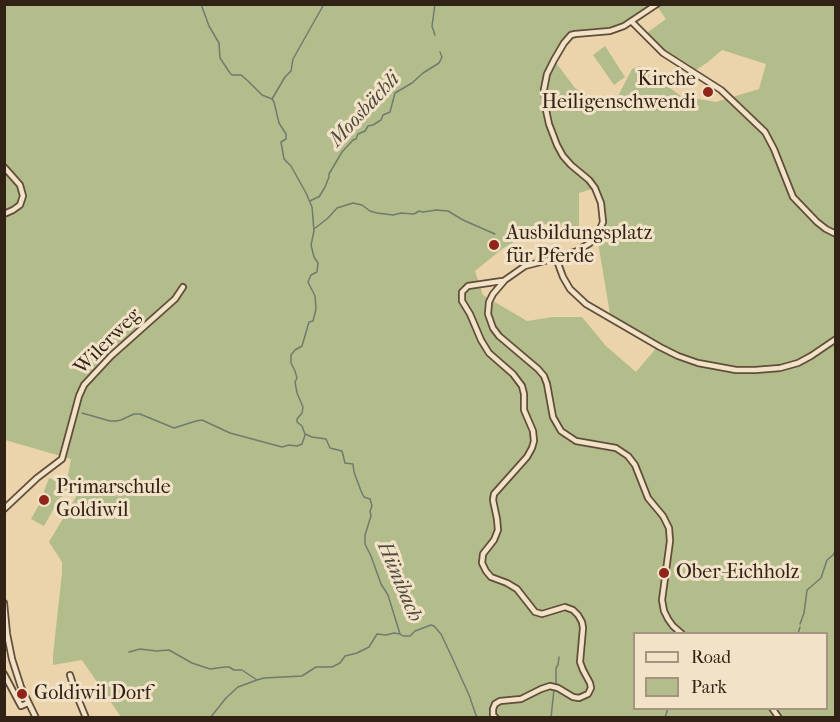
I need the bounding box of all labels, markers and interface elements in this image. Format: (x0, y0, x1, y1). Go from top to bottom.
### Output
water label: Moosbächli (324, 67, 406, 153)
place label: Kirche Heiligenschwendi (541, 68, 696, 115)
marker: Kirche Heiligenschwendi (701, 85, 715, 99)
place label: Ausbildungsplatz für Pferde (506, 222, 652, 269)
marker: Ausbildungsplatz für Pferde (487, 238, 501, 252)
street label: Wilerweg (70, 304, 146, 380)
place label: Primarschule Goldiwil (56, 476, 171, 523)
marker: Primarschule Goldiwil (37, 493, 51, 507)
water label: Hünibach (371, 538, 427, 626)
place label: Ober-Eichholz (676, 561, 799, 585)
marker: Ober-Eichholz (657, 566, 671, 580)
legend (633, 632, 828, 710)
text: Road (691, 647, 731, 668)
text: Park (691, 677, 727, 698)
place label: Goldiwil Dorf (34, 682, 151, 706)
marker: Goldiwil Dorf (15, 687, 29, 701)

